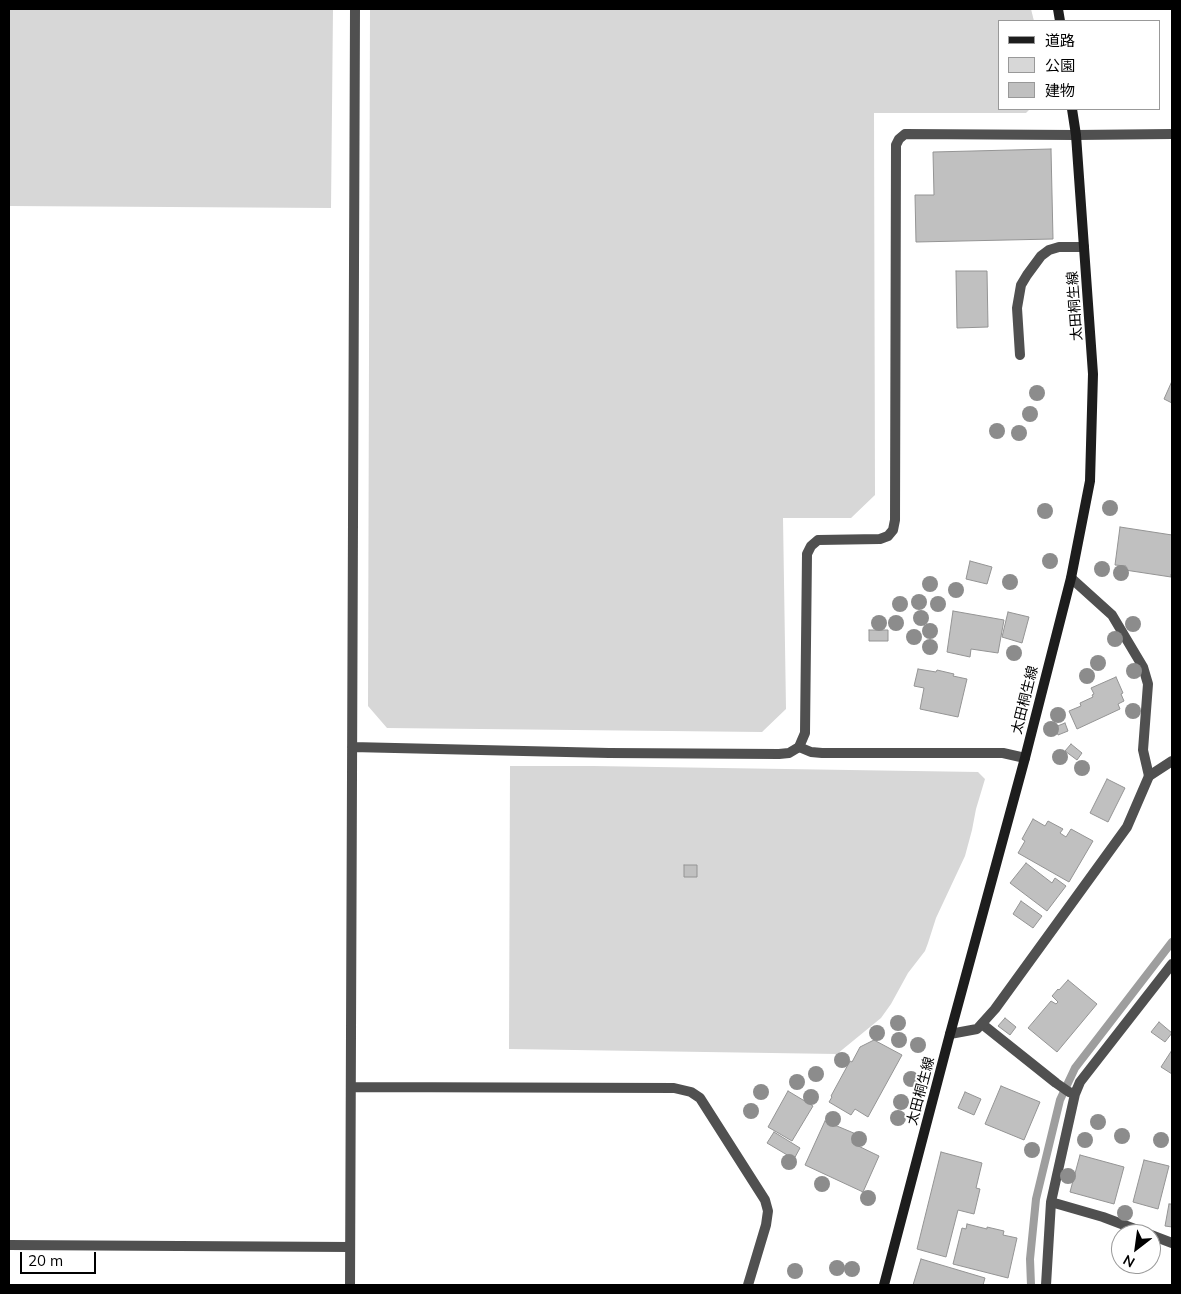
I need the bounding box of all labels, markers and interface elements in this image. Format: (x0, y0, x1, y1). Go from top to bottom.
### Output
legend (998, 20, 1161, 110)
text: 道路 (1045, 31, 1075, 50)
text: 公園 (1045, 56, 1075, 75)
text: 建物 (1045, 81, 1075, 100)
street label: 太田桐生線 (1064, 270, 1086, 342)
street label: 太田桐生線 (1008, 664, 1042, 736)
street label: 太田桐生線 (904, 1055, 938, 1127)
north arrow (1111, 1224, 1161, 1274)
scale bar (22, 1242, 99, 1274)
text: 20 m (28, 1251, 63, 1270)
text: N (1120, 1251, 1138, 1272)

